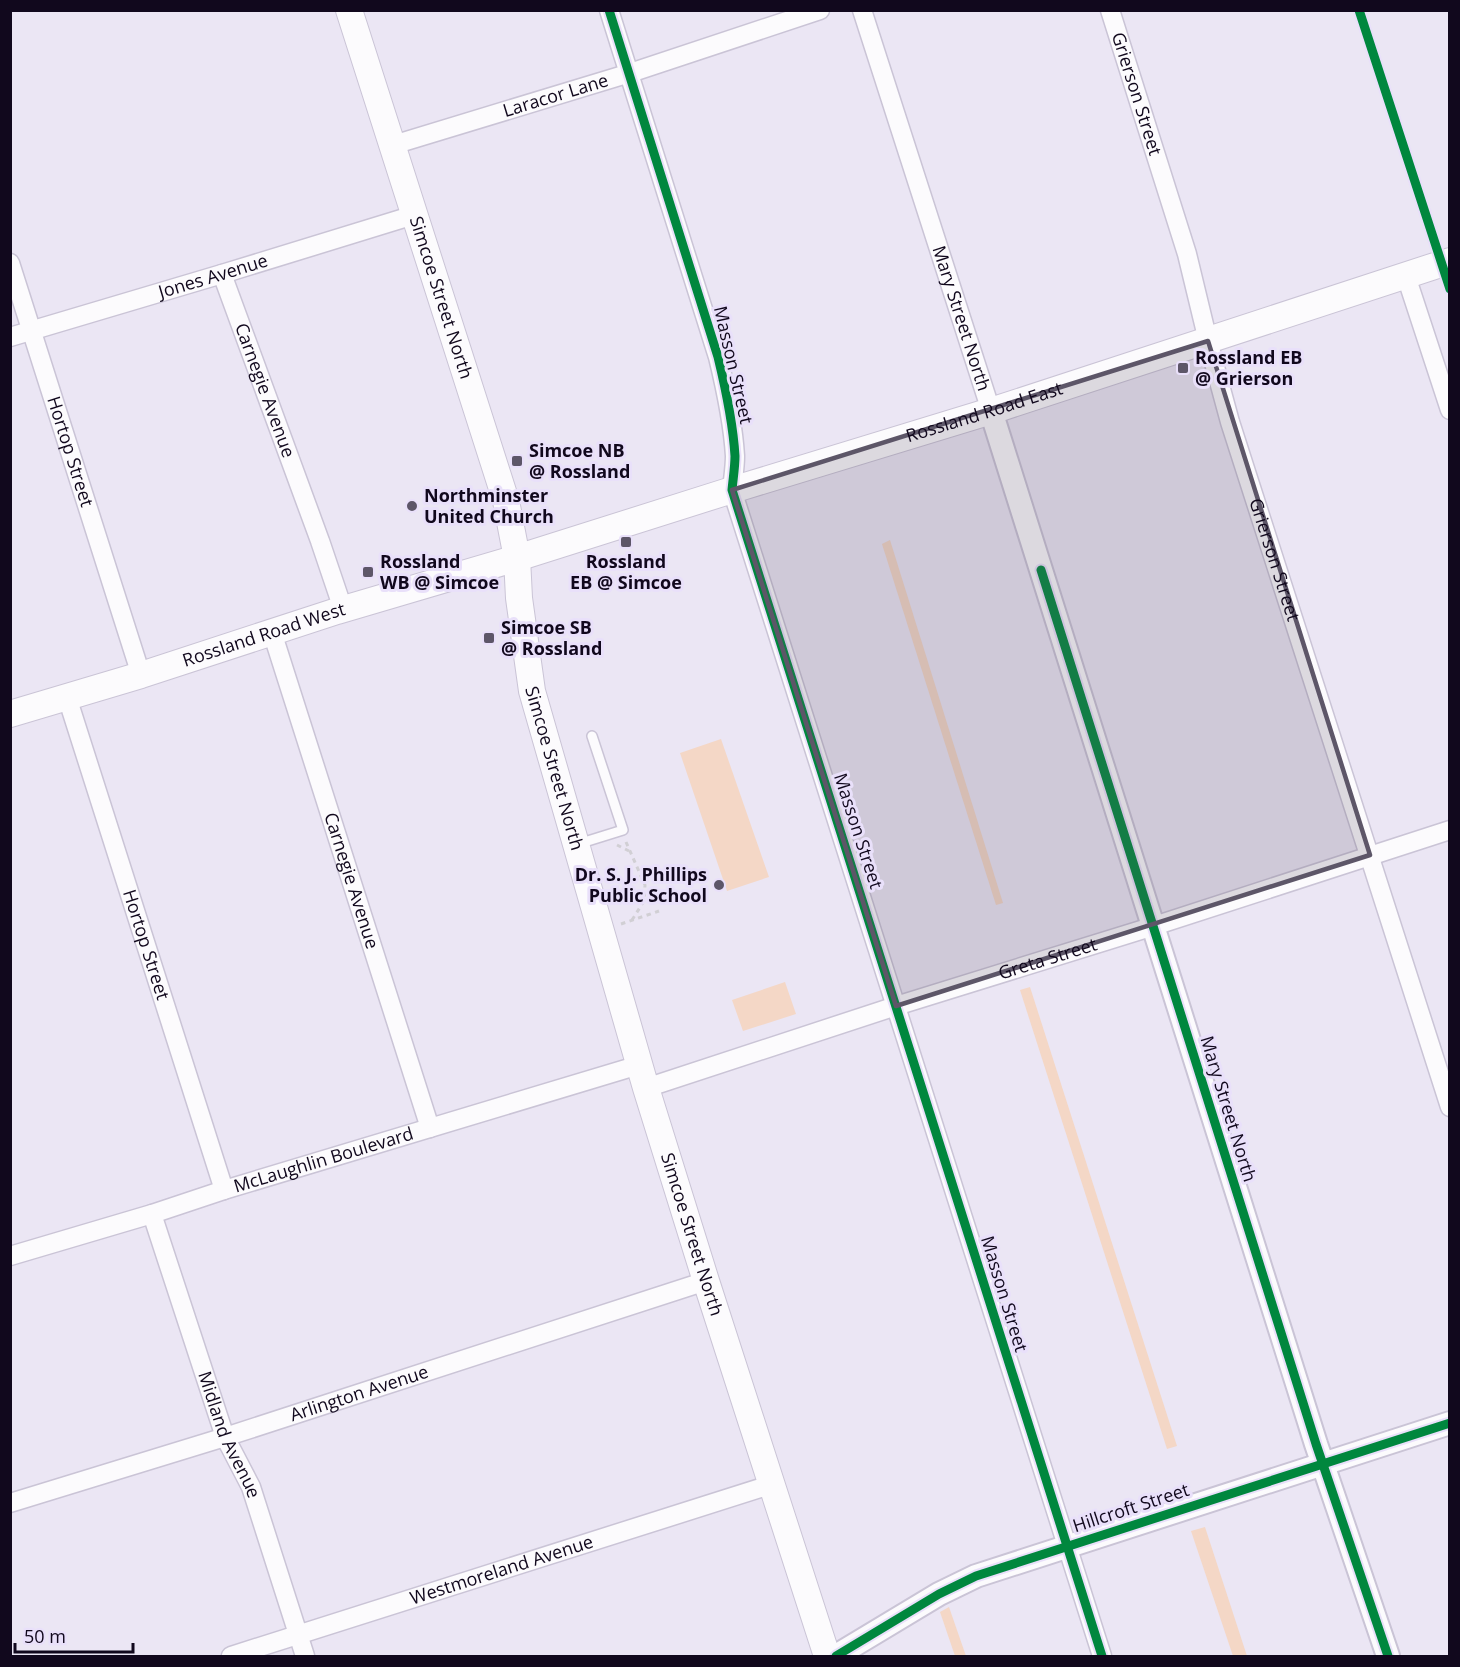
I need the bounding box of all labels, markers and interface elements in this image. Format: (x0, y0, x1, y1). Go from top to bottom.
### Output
street label: Grierson Street (1107, 29, 1168, 158)
street label: Laracor Lane (500, 67, 611, 122)
street label: Simcoe Street North (405, 213, 479, 382)
street label: Mary Street North (928, 242, 997, 394)
street label: Jones Avenue (154, 248, 270, 304)
street label: Masson Street (709, 304, 759, 426)
street label: Carnegie Avenue (230, 319, 301, 461)
place label: Rossland EB @ Grierson (1195, 345, 1302, 390)
marker: Rossland EB @ Grierson (1176, 361, 1190, 375)
street label: Rossland Road East (903, 375, 1065, 447)
street label: Hortop Street (42, 393, 100, 510)
place label: Simcoe NB @ Rossland (529, 438, 630, 483)
marker: Simcoe NB @ Rossland (510, 454, 524, 468)
place label: Northminster United Church (424, 483, 554, 528)
street label: Grierson Street (1244, 495, 1306, 624)
marker: Northminster United Church (405, 499, 419, 513)
marker: Rossland EB @ Simcoe (619, 535, 633, 549)
place label: Rossland WB @ Simcoe (380, 549, 499, 594)
place label: Rossland EB @ Simcoe (570, 549, 682, 594)
marker: Rossland WB @ Simcoe (361, 565, 375, 579)
street label: Rossland Road West (179, 596, 348, 672)
place label: Simcoe SB @ Rossland (501, 615, 602, 660)
marker: Simcoe SB @ Rossland (482, 631, 496, 645)
street label: Simcoe Street North (520, 683, 590, 853)
street label: Masson Street (829, 770, 889, 892)
street label: Carnegie Avenue (319, 809, 385, 952)
place label: Dr. S. J. Phillips Public School (575, 862, 707, 907)
marker: Dr. S. J. Phillips Public School (712, 878, 726, 892)
street label: Hortop Street (118, 886, 176, 1003)
street label: Greta Street (995, 931, 1100, 985)
street label: Mary Street North (1195, 1033, 1263, 1185)
street label: McLaughlin Boulevard (231, 1121, 416, 1197)
street label: Simcoe Street North (656, 1150, 729, 1319)
street label: Masson Street (976, 1233, 1034, 1355)
street label: Arlington Avenue (287, 1359, 431, 1426)
street label: Midland Avenue (193, 1368, 267, 1501)
street label: Hillcroft Street (1069, 1477, 1192, 1537)
street label: Westmoreland Avenue (407, 1529, 596, 1609)
scale bar (15, 1616, 134, 1654)
text: 50 m (24, 1624, 66, 1648)

